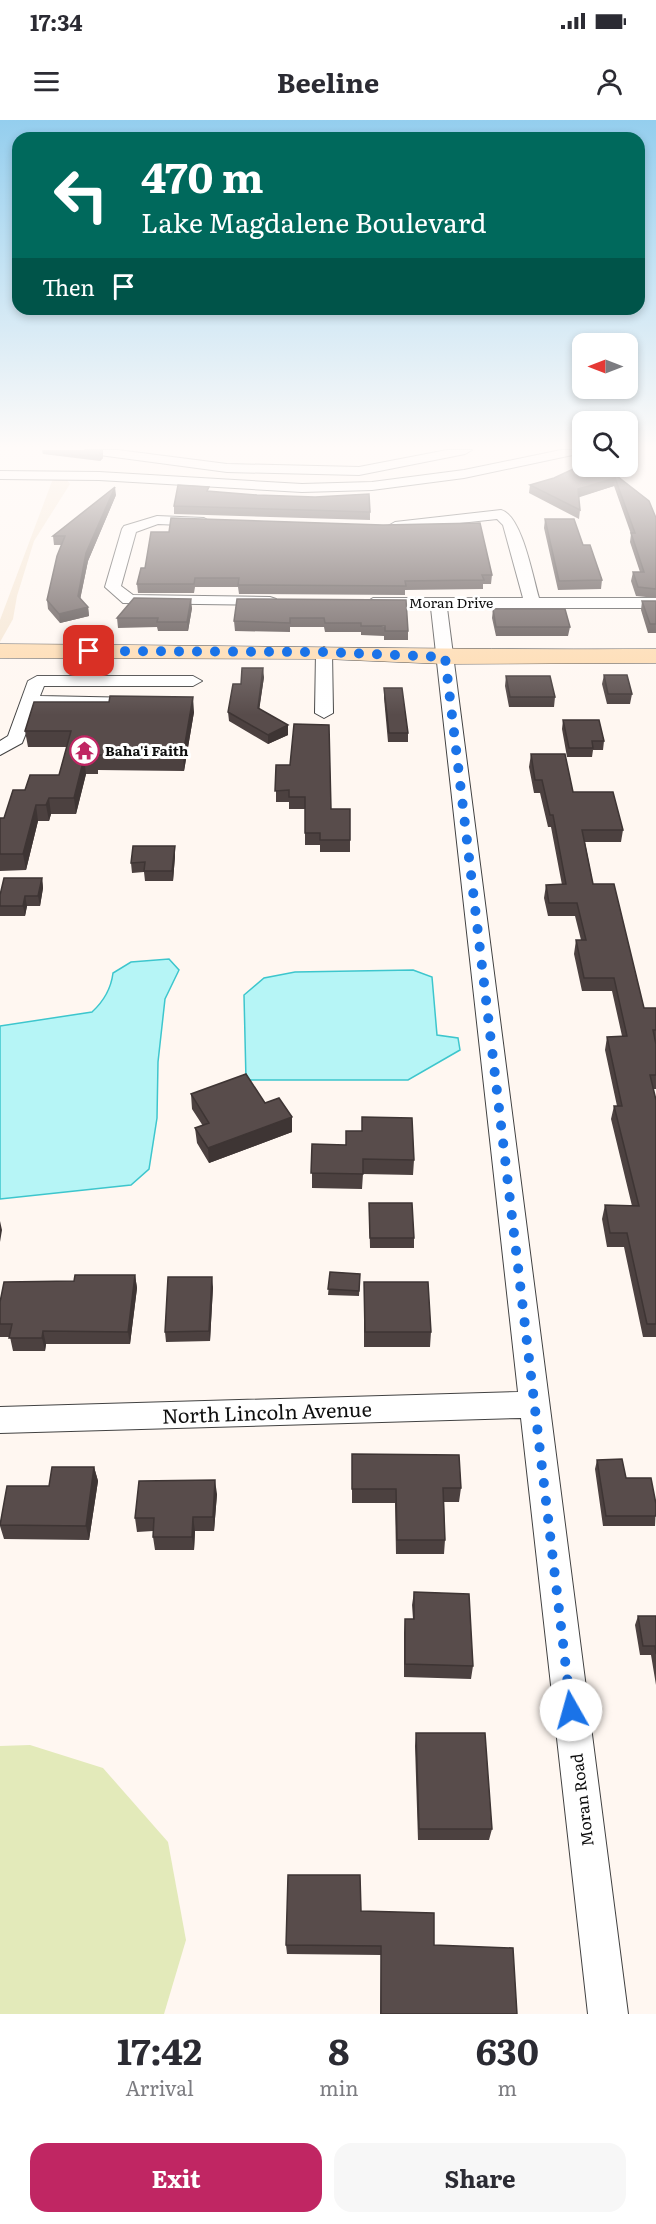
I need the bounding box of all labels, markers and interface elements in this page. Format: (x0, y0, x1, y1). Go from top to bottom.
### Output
text: 17:34 (30, 5, 83, 38)
text: Beeline (277, 61, 379, 101)
icon: menu (30, 65, 63, 98)
icon: person (593, 65, 626, 98)
text: 470 m (141, 144, 264, 206)
icon: left (42, 156, 120, 234)
text: Lake Magdalene Boulevard (141, 201, 487, 241)
text: Then (42, 270, 95, 303)
icon: arrive (107, 270, 140, 303)
north arrow (572, 333, 638, 399)
map controls (572, 333, 638, 477)
button: search (572, 411, 638, 477)
street label: Moran Drive (409, 592, 493, 612)
pin (63, 625, 114, 676)
icon: arrive (72, 634, 105, 667)
temple icon: Baha'i Faith (68, 735, 100, 767)
place label: Baha'i Faith (105, 740, 189, 760)
street label: North Lincoln Avenue (162, 1392, 372, 1430)
position arrow (539, 1678, 603, 1742)
street label: Moran Road (563, 1752, 599, 1848)
text: 17:42 (117, 2023, 202, 2076)
text: 8 (328, 2023, 350, 2076)
text: 630 (476, 2023, 539, 2076)
text: Arrival (126, 2072, 194, 2102)
text: min (319, 2072, 359, 2102)
text: m (498, 2072, 517, 2102)
button: Exit (30, 2143, 322, 2212)
button: Share (334, 2143, 626, 2212)

